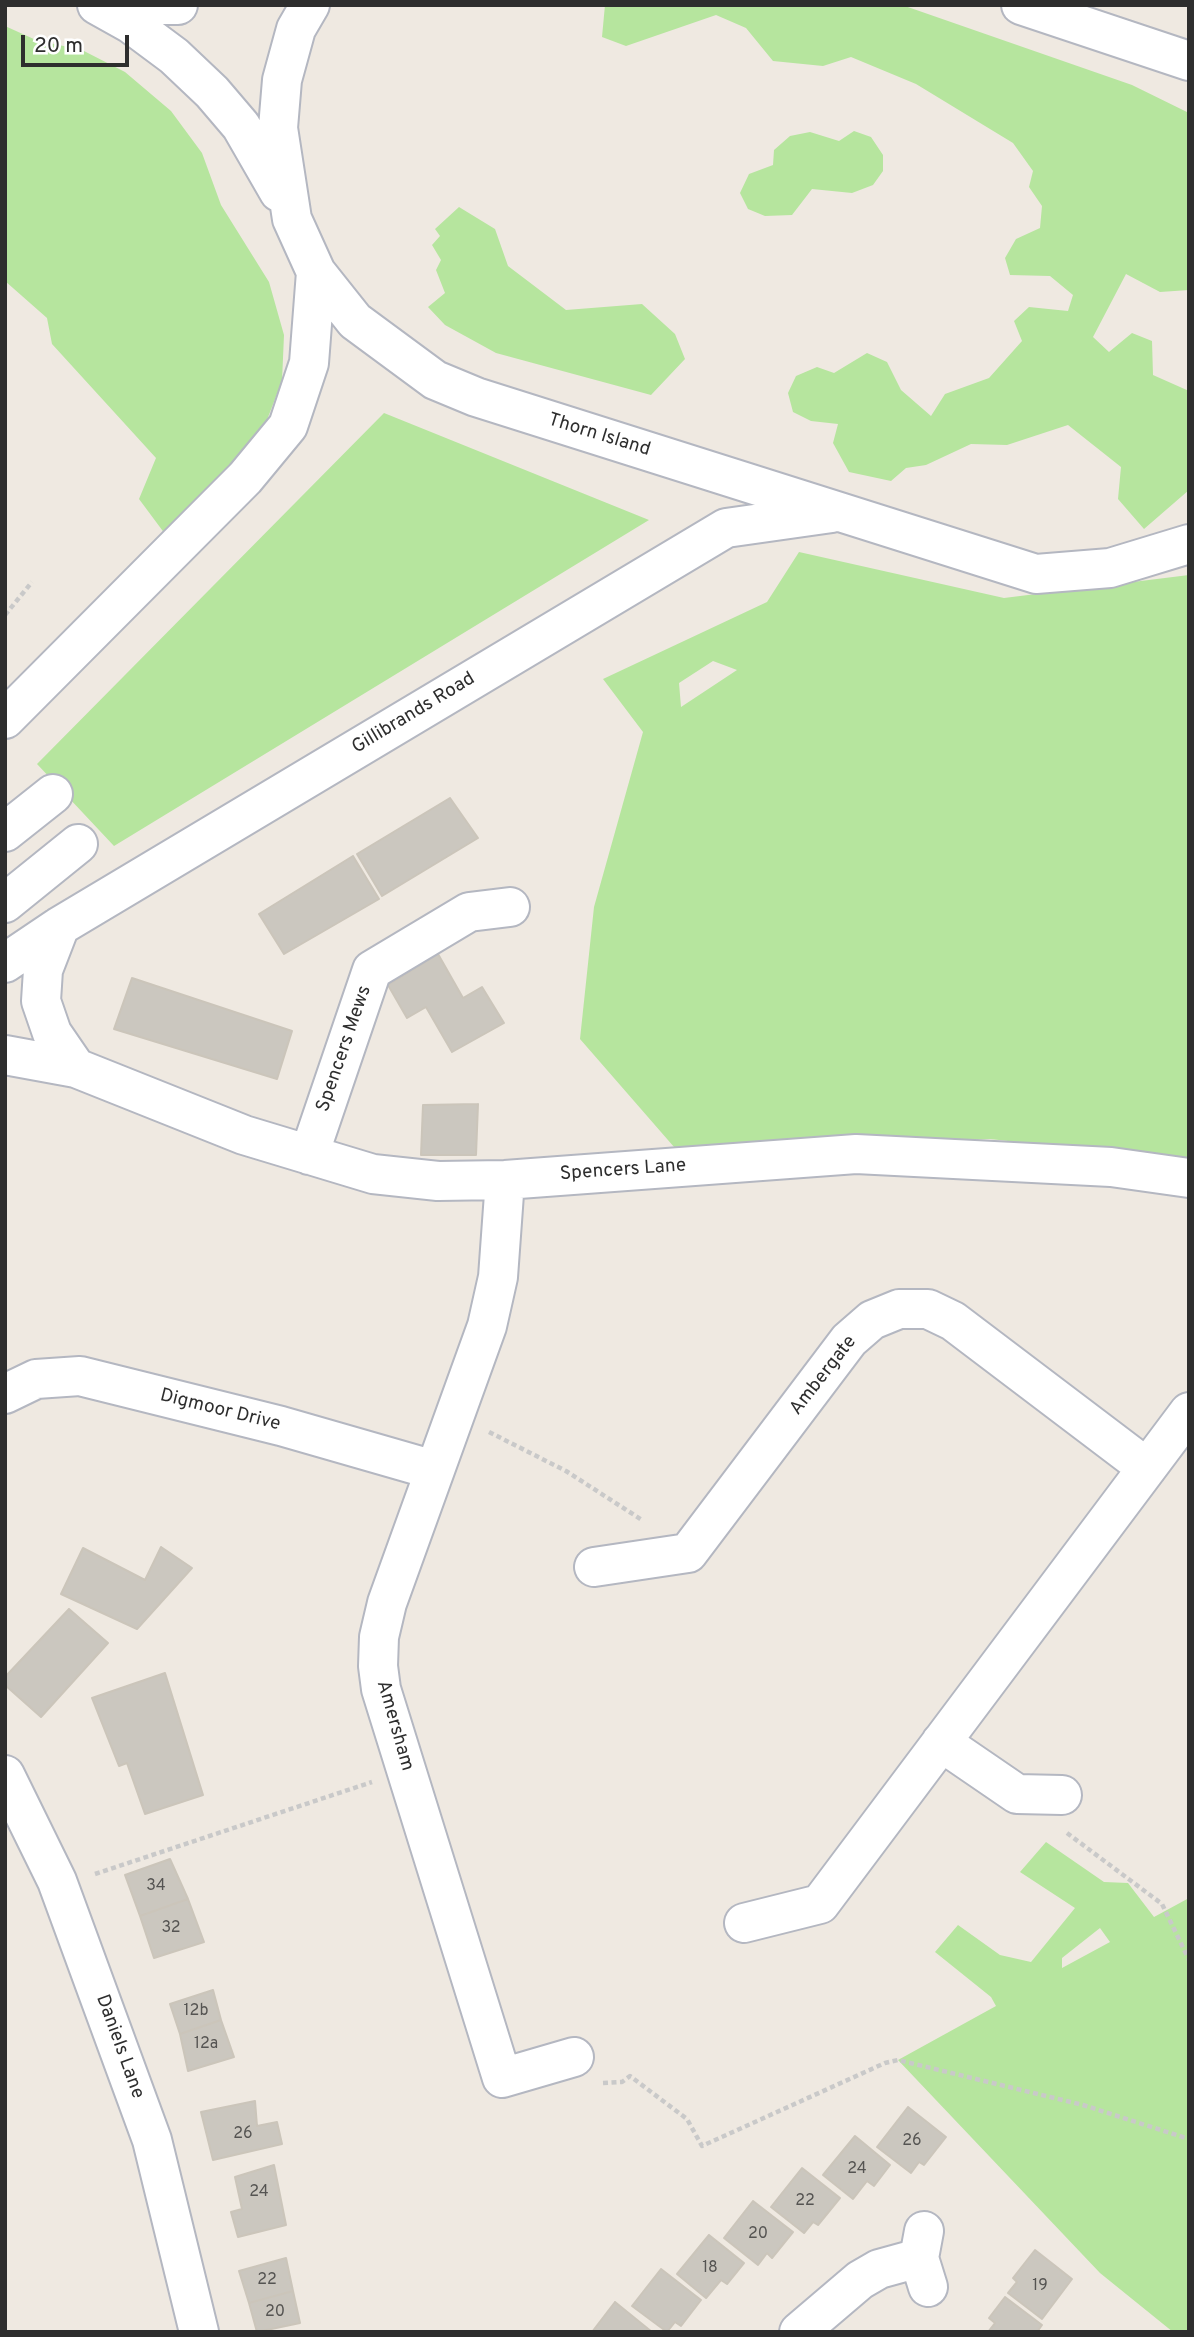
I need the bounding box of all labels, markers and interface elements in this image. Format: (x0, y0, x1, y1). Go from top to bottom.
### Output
scale bar (24, 21, 133, 65)
text: 20 m (34, 33, 83, 60)
street label: Thorn Island (545, 410, 653, 462)
street label: Gillibrands Road (348, 668, 480, 760)
street label: Spencers Mews (313, 983, 377, 1115)
street label: Spencers Lane (559, 1155, 687, 1187)
street label: Ambergate (786, 1332, 862, 1420)
street label: Digmoor Drive (157, 1385, 283, 1437)
street label: Amersham (370, 1678, 418, 1774)
house number: 34 (146, 1877, 166, 1897)
house number: 32 (161, 1919, 181, 1939)
street label: Daniels Lane (90, 1992, 148, 2102)
house number: 12b (184, 2002, 208, 2022)
house number: 12a (194, 2035, 218, 2055)
house number: 26 (233, 2125, 253, 2145)
house number: 26 (902, 2132, 922, 2152)
house number: 24 (847, 2160, 867, 2180)
house number: 24 (249, 2183, 269, 2203)
house number: 22 (795, 2192, 815, 2212)
house number: 20 (748, 2225, 768, 2245)
house number: 18 (702, 2259, 718, 2279)
house number: 22 (257, 2271, 277, 2291)
house number: 19 (1032, 2277, 1048, 2297)
house number: 20 (265, 2303, 285, 2323)

